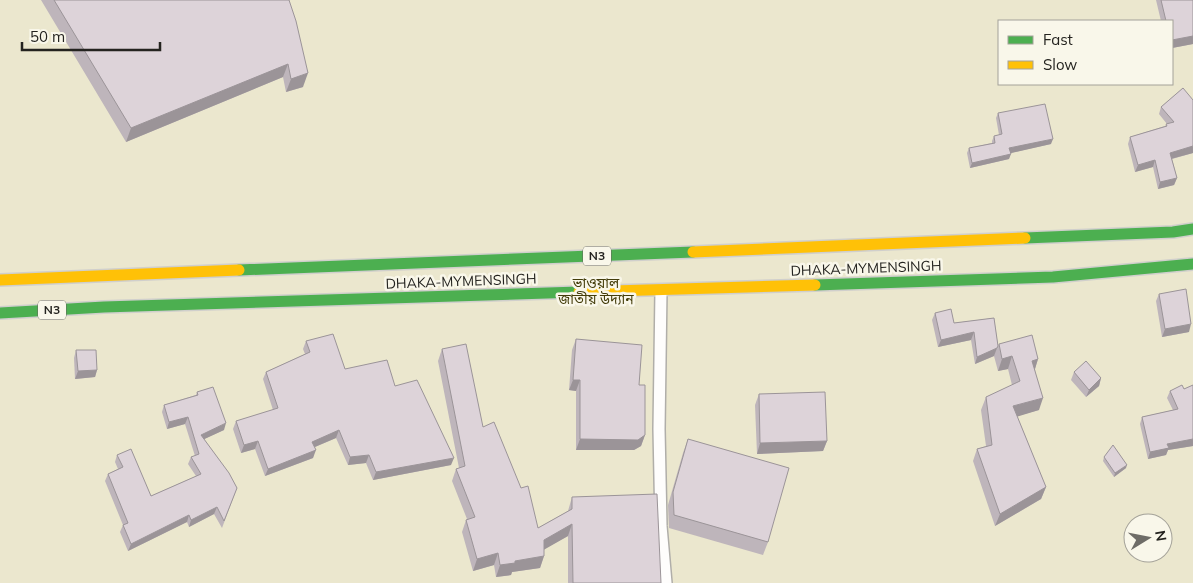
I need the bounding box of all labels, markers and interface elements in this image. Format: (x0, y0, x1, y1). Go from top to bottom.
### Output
scale bar (22, 20, 160, 52)
legend (998, 20, 1173, 85)
text: 50 m (30, 27, 65, 46)
text: Fast (1043, 30, 1073, 49)
text: Slow (1043, 55, 1077, 74)
road number: N3 (583, 247, 611, 266)
street label: DHAKA-MYMENSINGH (790, 256, 942, 280)
street label: DHAKA-MYMENSINGH (385, 269, 537, 293)
park label: ভাওয়াল জাতীয় উদ্যান (557, 274, 634, 308)
road number: N3 (38, 300, 66, 320)
north arrow (1123, 513, 1173, 563)
text: N (1151, 529, 1171, 543)

